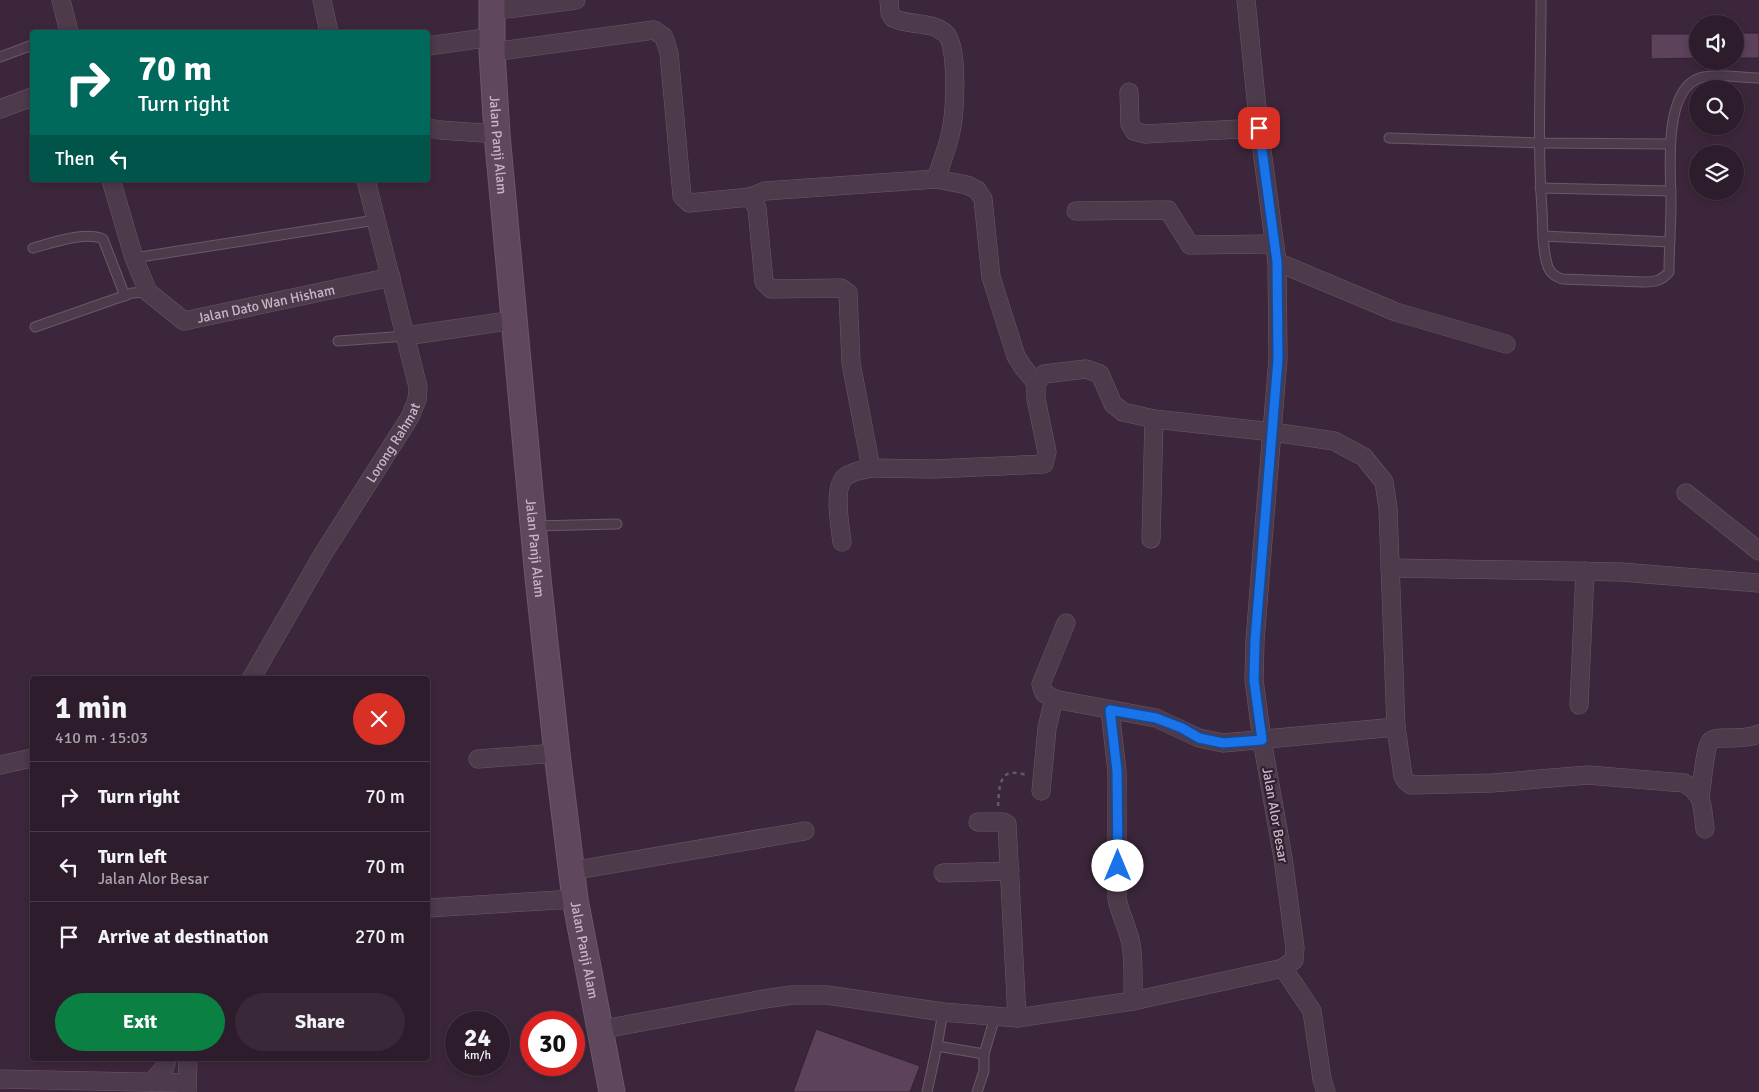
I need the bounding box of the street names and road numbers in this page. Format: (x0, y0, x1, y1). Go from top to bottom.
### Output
street label: Jalan Panji Alam (486, 95, 511, 195)
street label: Jalan Dato Wan Hisham (195, 281, 336, 327)
street label: Lorong Rahmat (362, 400, 424, 486)
street label: Jalan Panji Alam (522, 498, 549, 598)
street label: Jalan Alor Besar (1258, 766, 1292, 865)
street label: Jalan Panji Alam (567, 900, 602, 1000)

